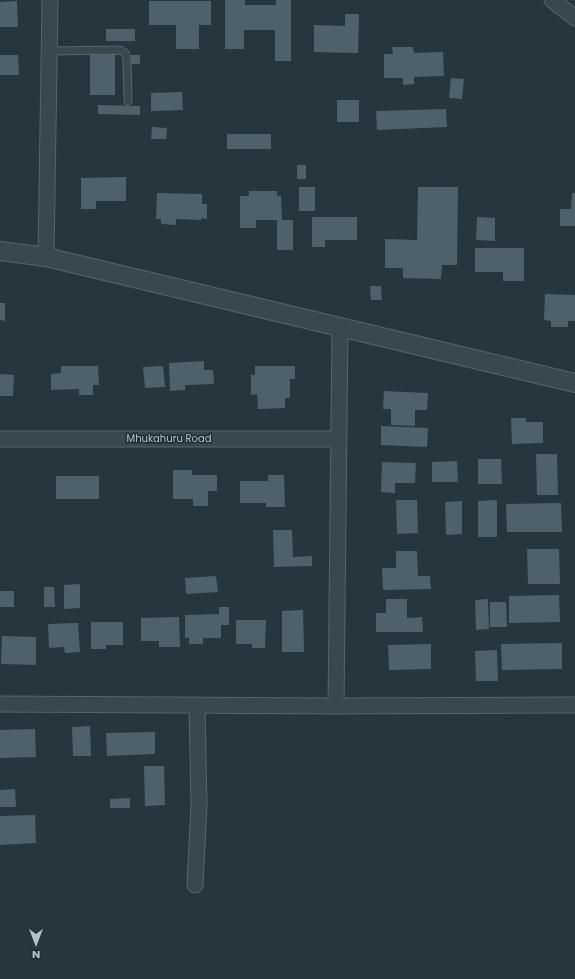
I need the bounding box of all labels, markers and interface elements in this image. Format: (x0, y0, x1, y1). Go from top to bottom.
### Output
street label: Mhukahuru Road (127, 433, 211, 445)
north arrow (16, 923, 56, 963)
text: N (32, 947, 40, 963)

